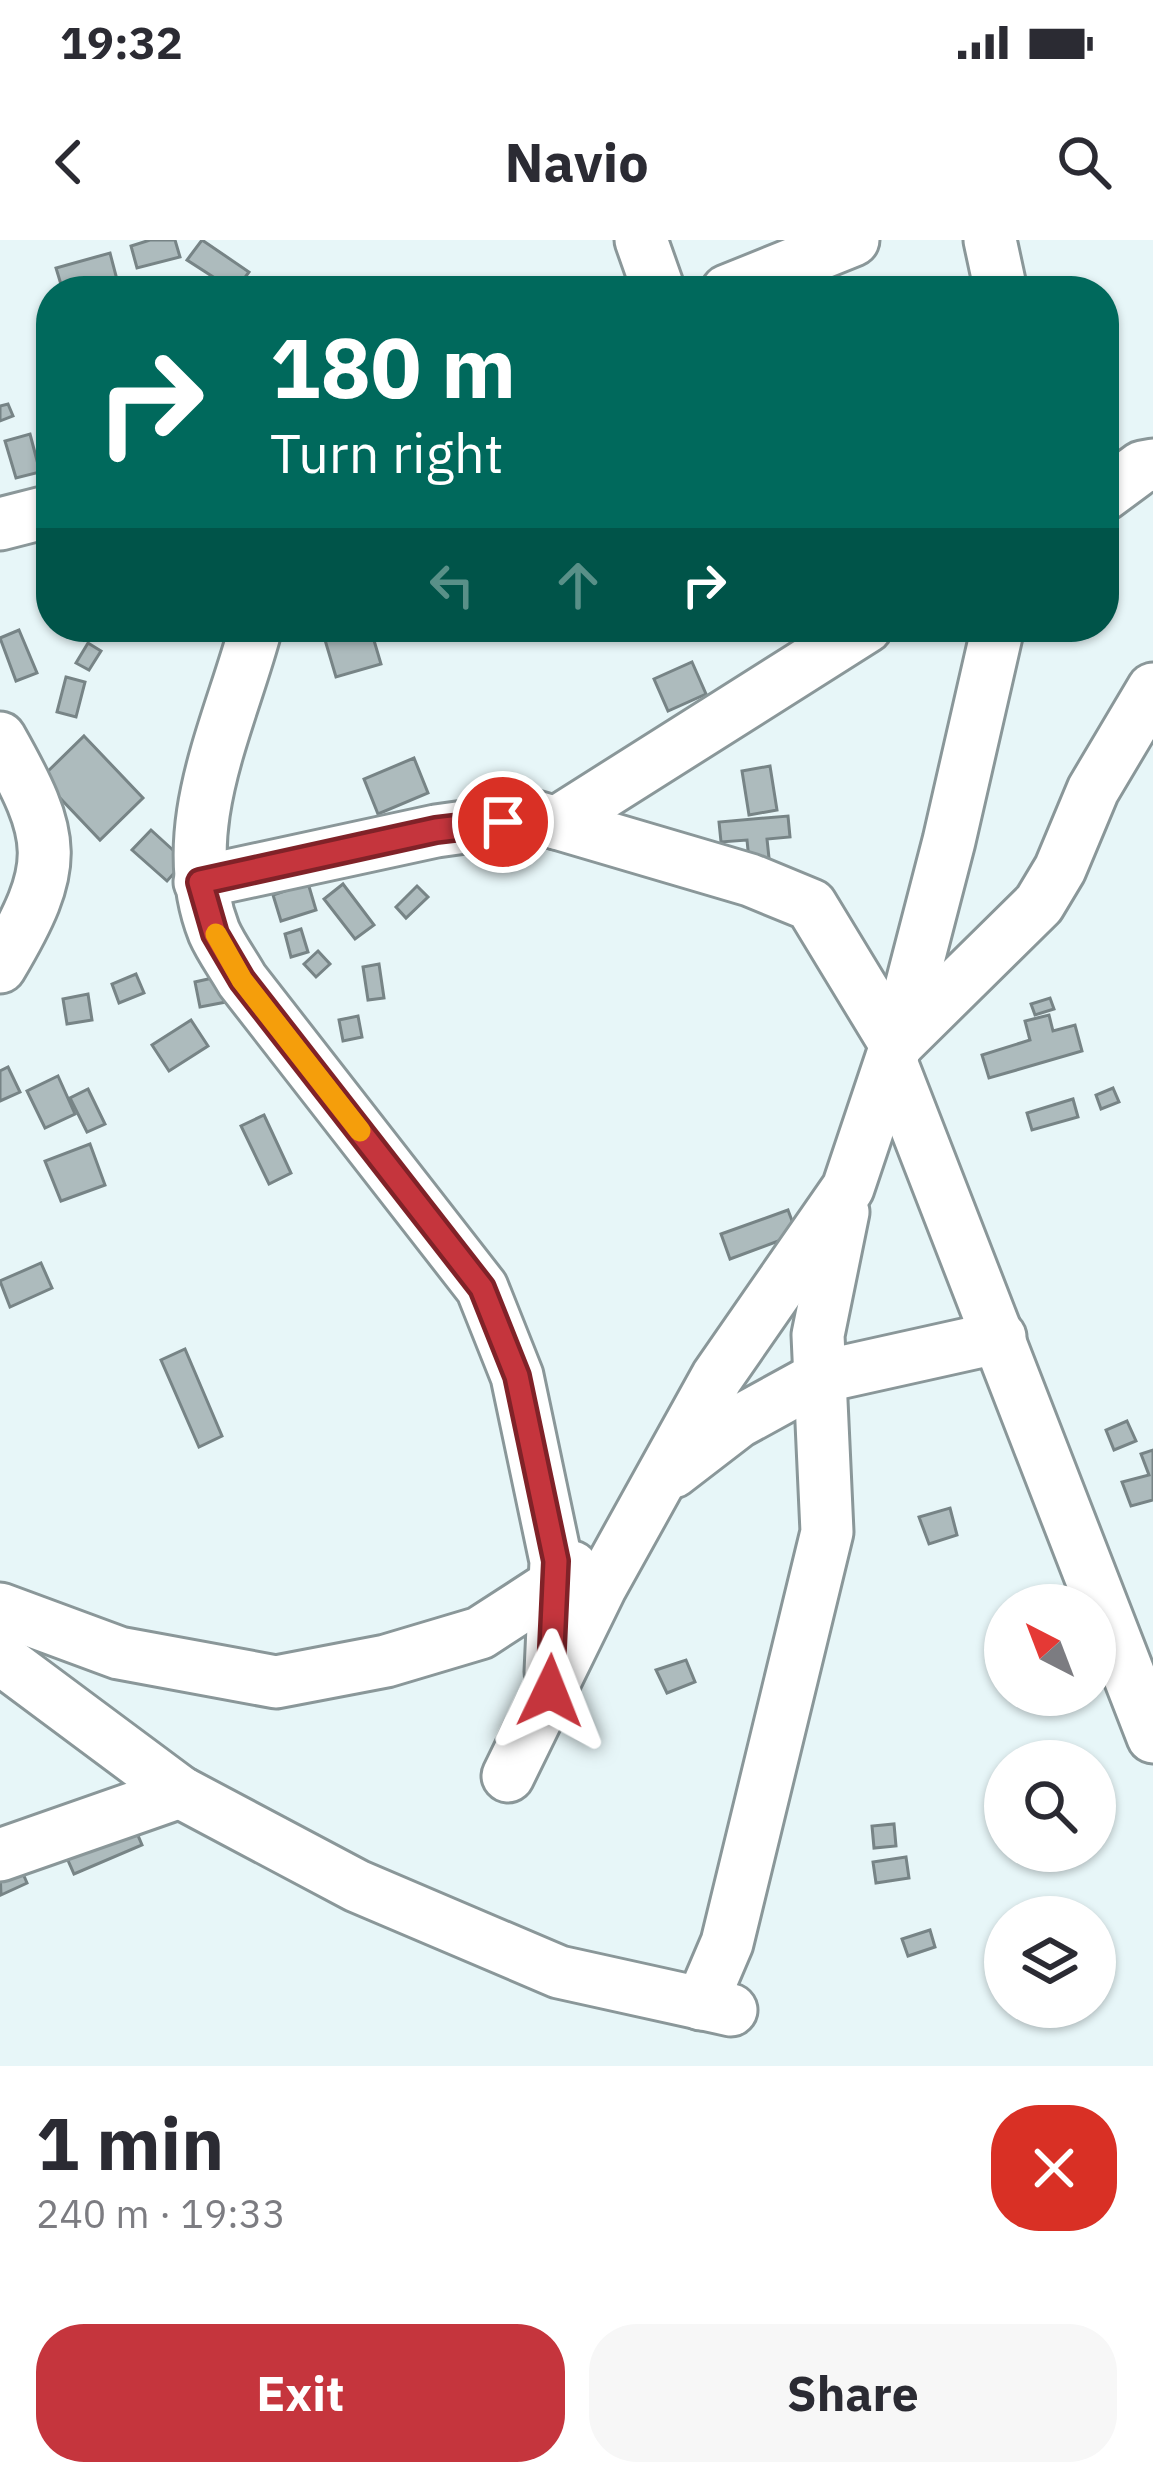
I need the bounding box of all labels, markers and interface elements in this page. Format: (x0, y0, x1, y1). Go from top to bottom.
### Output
text: 19:32 (60, 13, 183, 71)
text: Navio (504, 127, 649, 197)
icon: back (36, 129, 102, 195)
icon: search (1051, 129, 1117, 195)
text: 180 m (270, 312, 516, 421)
icon: right (72, 324, 228, 480)
text: Turn right (270, 418, 504, 488)
icon: left (419, 552, 485, 618)
icon: ahead (545, 552, 611, 618)
icon: right (671, 552, 737, 618)
pin (452, 771, 554, 873)
icon: arrive (470, 789, 536, 855)
north arrow (984, 1584, 1116, 1716)
map controls (984, 1584, 1116, 2028)
position arrow (487, 1628, 613, 1754)
button: search (984, 1740, 1116, 1872)
button: layers (984, 1896, 1116, 2028)
text: 1 min (36, 2096, 224, 2190)
button: close (991, 2105, 1117, 2231)
text: 240 m · 19:33 (36, 2188, 286, 2239)
button: Exit (36, 2324, 565, 2462)
button: Share (589, 2324, 1117, 2462)

